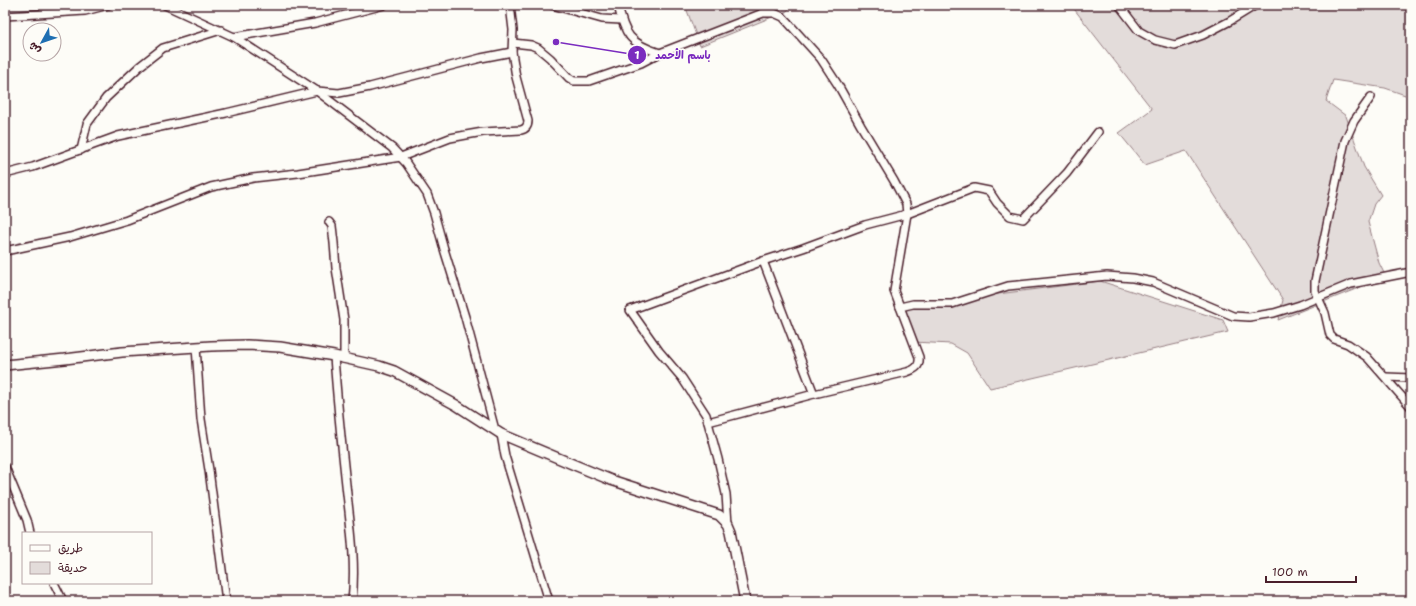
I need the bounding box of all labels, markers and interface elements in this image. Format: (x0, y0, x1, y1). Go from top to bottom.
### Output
north arrow (22, 22, 62, 62)
text: ش (25, 39, 44, 58)
callout: باسم الأحمد (627, 44, 719, 67)
text: 1 (634, 47, 640, 63)
text: باسم الأحمد (655, 48, 711, 64)
legend (22, 532, 152, 584)
text: طريق (58, 540, 83, 556)
scale bar (1266, 558, 1356, 584)
text: حديقة (58, 560, 87, 576)
text: 100 m (1272, 564, 1308, 580)

